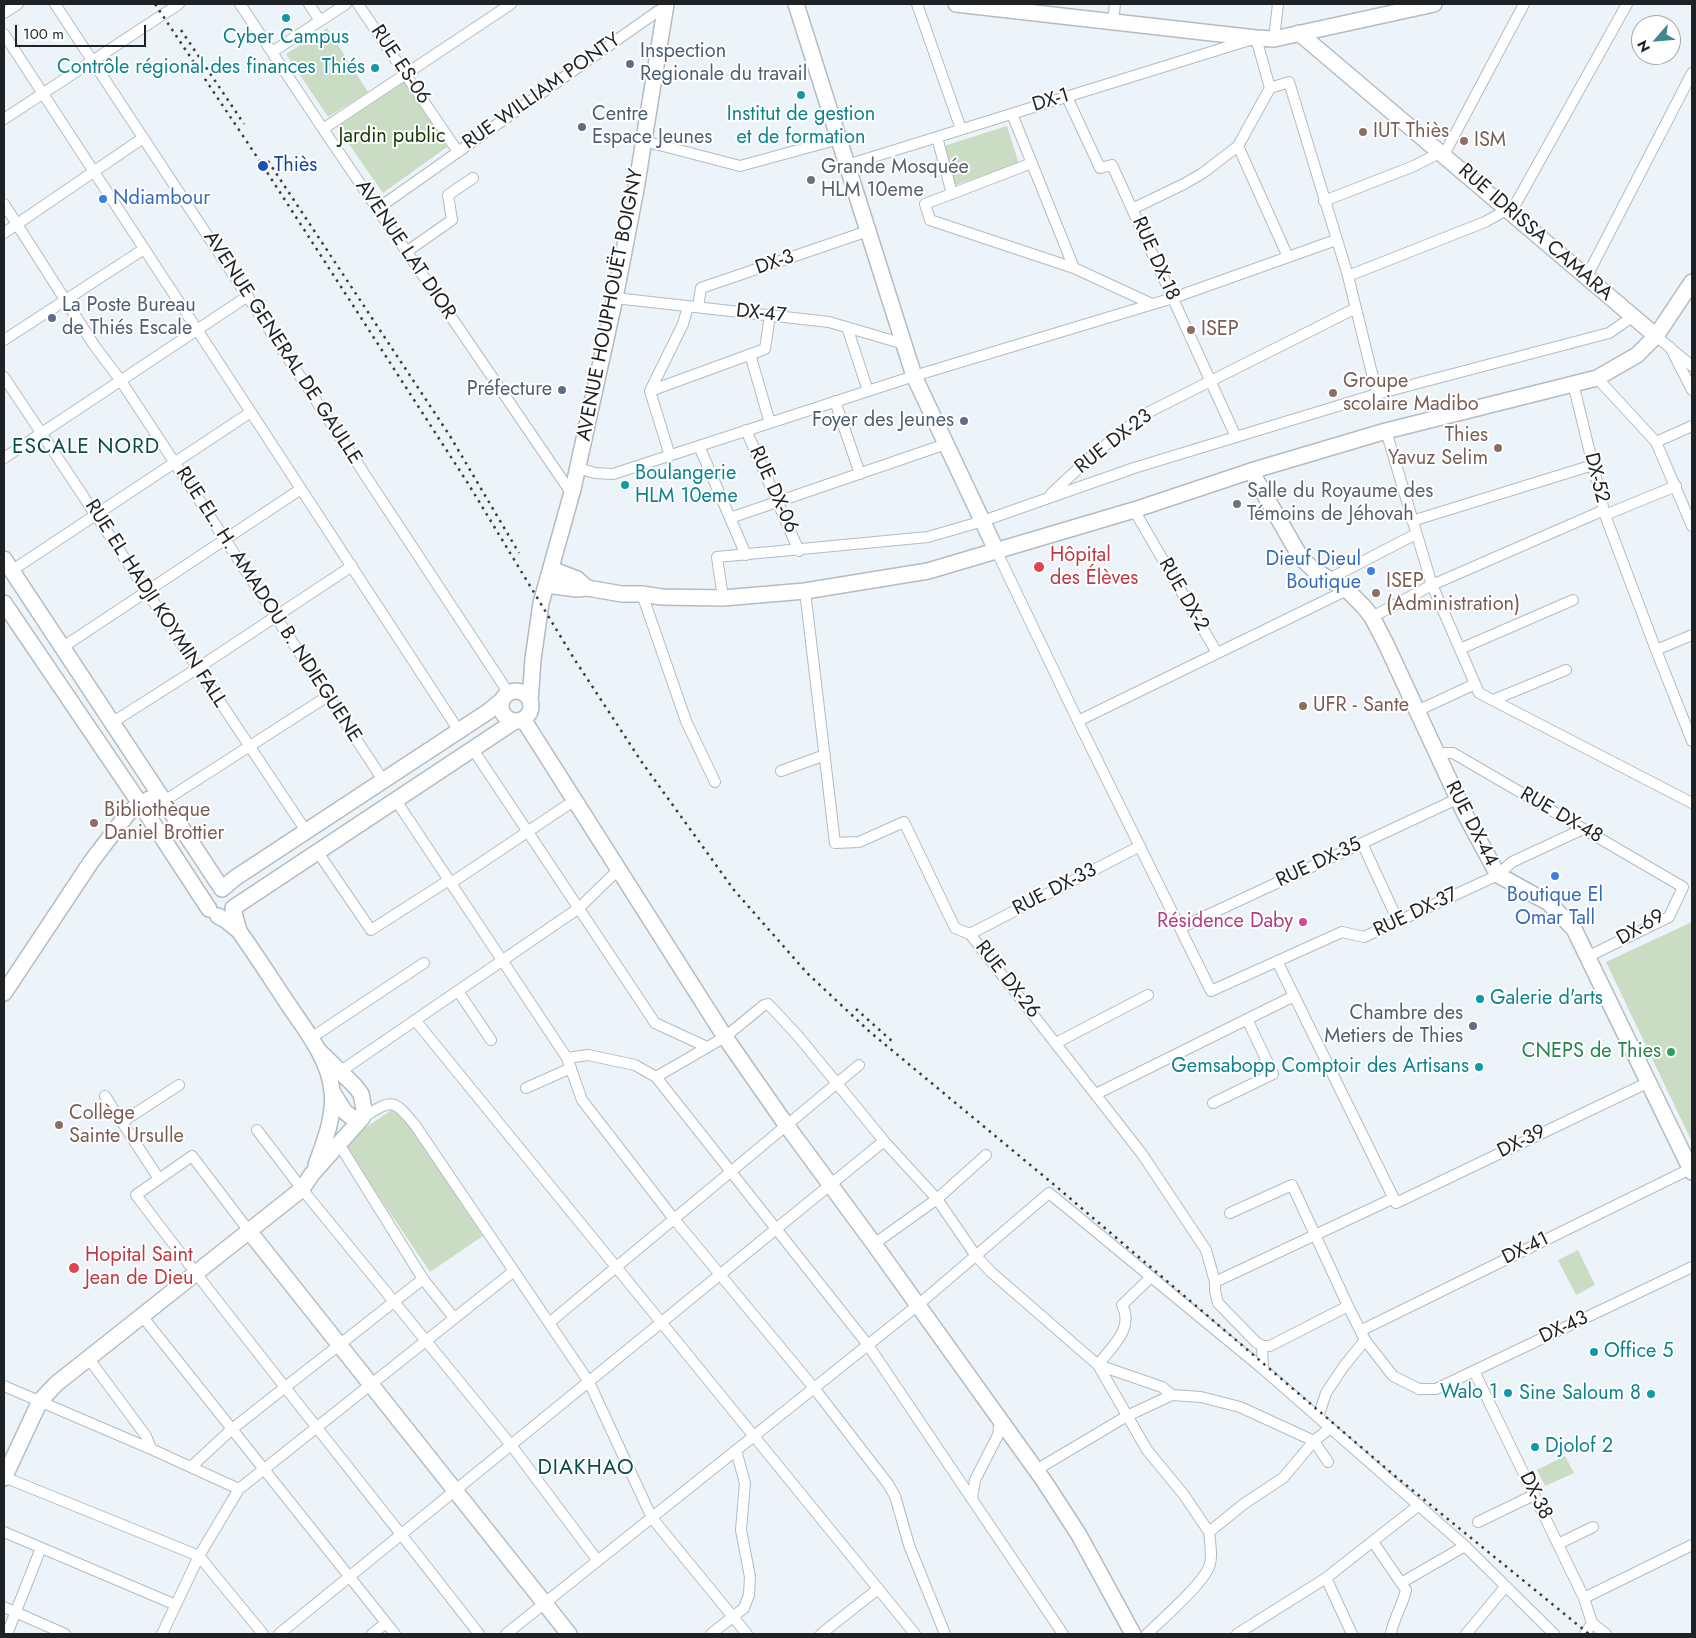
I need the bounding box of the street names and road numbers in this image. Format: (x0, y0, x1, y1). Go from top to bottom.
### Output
street label: RUE ES-06 (365, 21, 435, 109)
street label: RUE WILLIAM PONTY (458, 29, 626, 155)
street label: DX-1 (1030, 84, 1072, 118)
street label: RUE IDRISSA CAMARA (1453, 159, 1617, 307)
street label: AVENUE HOUPHOUËT BOIGNY (573, 167, 649, 443)
street label: AVENUE LAT DIOR (350, 176, 460, 324)
street label: RUE DX-18 (1126, 213, 1184, 305)
street label: AVENUE GENERAL DE GAULLE (198, 227, 366, 469)
street label: DX-3 (753, 245, 797, 281)
street label: DX-47 (735, 299, 787, 329)
street label: RUE DX-23 (1071, 404, 1157, 480)
street label: RUE DX-06 (743, 443, 803, 537)
street label: DX-52 (1578, 450, 1614, 506)
street label: RUE EL. H. AMADOU B. NDIEGUENE (170, 463, 366, 747)
street label: RUE EL HADJI KOYMIN FALL (79, 496, 231, 712)
street label: RUE DX-2 (1153, 554, 1213, 636)
street label: RUE DX-44 (1439, 777, 1503, 871)
street label: RUE DX-48 (1515, 783, 1607, 849)
street label: RUE DX-35 (1273, 833, 1365, 893)
street label: RUE DX-33 (1009, 859, 1101, 921)
street label: RUE DX-37 (1370, 883, 1462, 943)
street label: DX-69 (1613, 905, 1669, 951)
street label: RUE DX-26 (969, 936, 1045, 1024)
street label: DX-39 (1494, 1120, 1550, 1164)
street label: DX-41 (1499, 1227, 1553, 1271)
street label: DX-43 (1536, 1306, 1592, 1350)
street label: DX-38 (1513, 1468, 1557, 1524)

